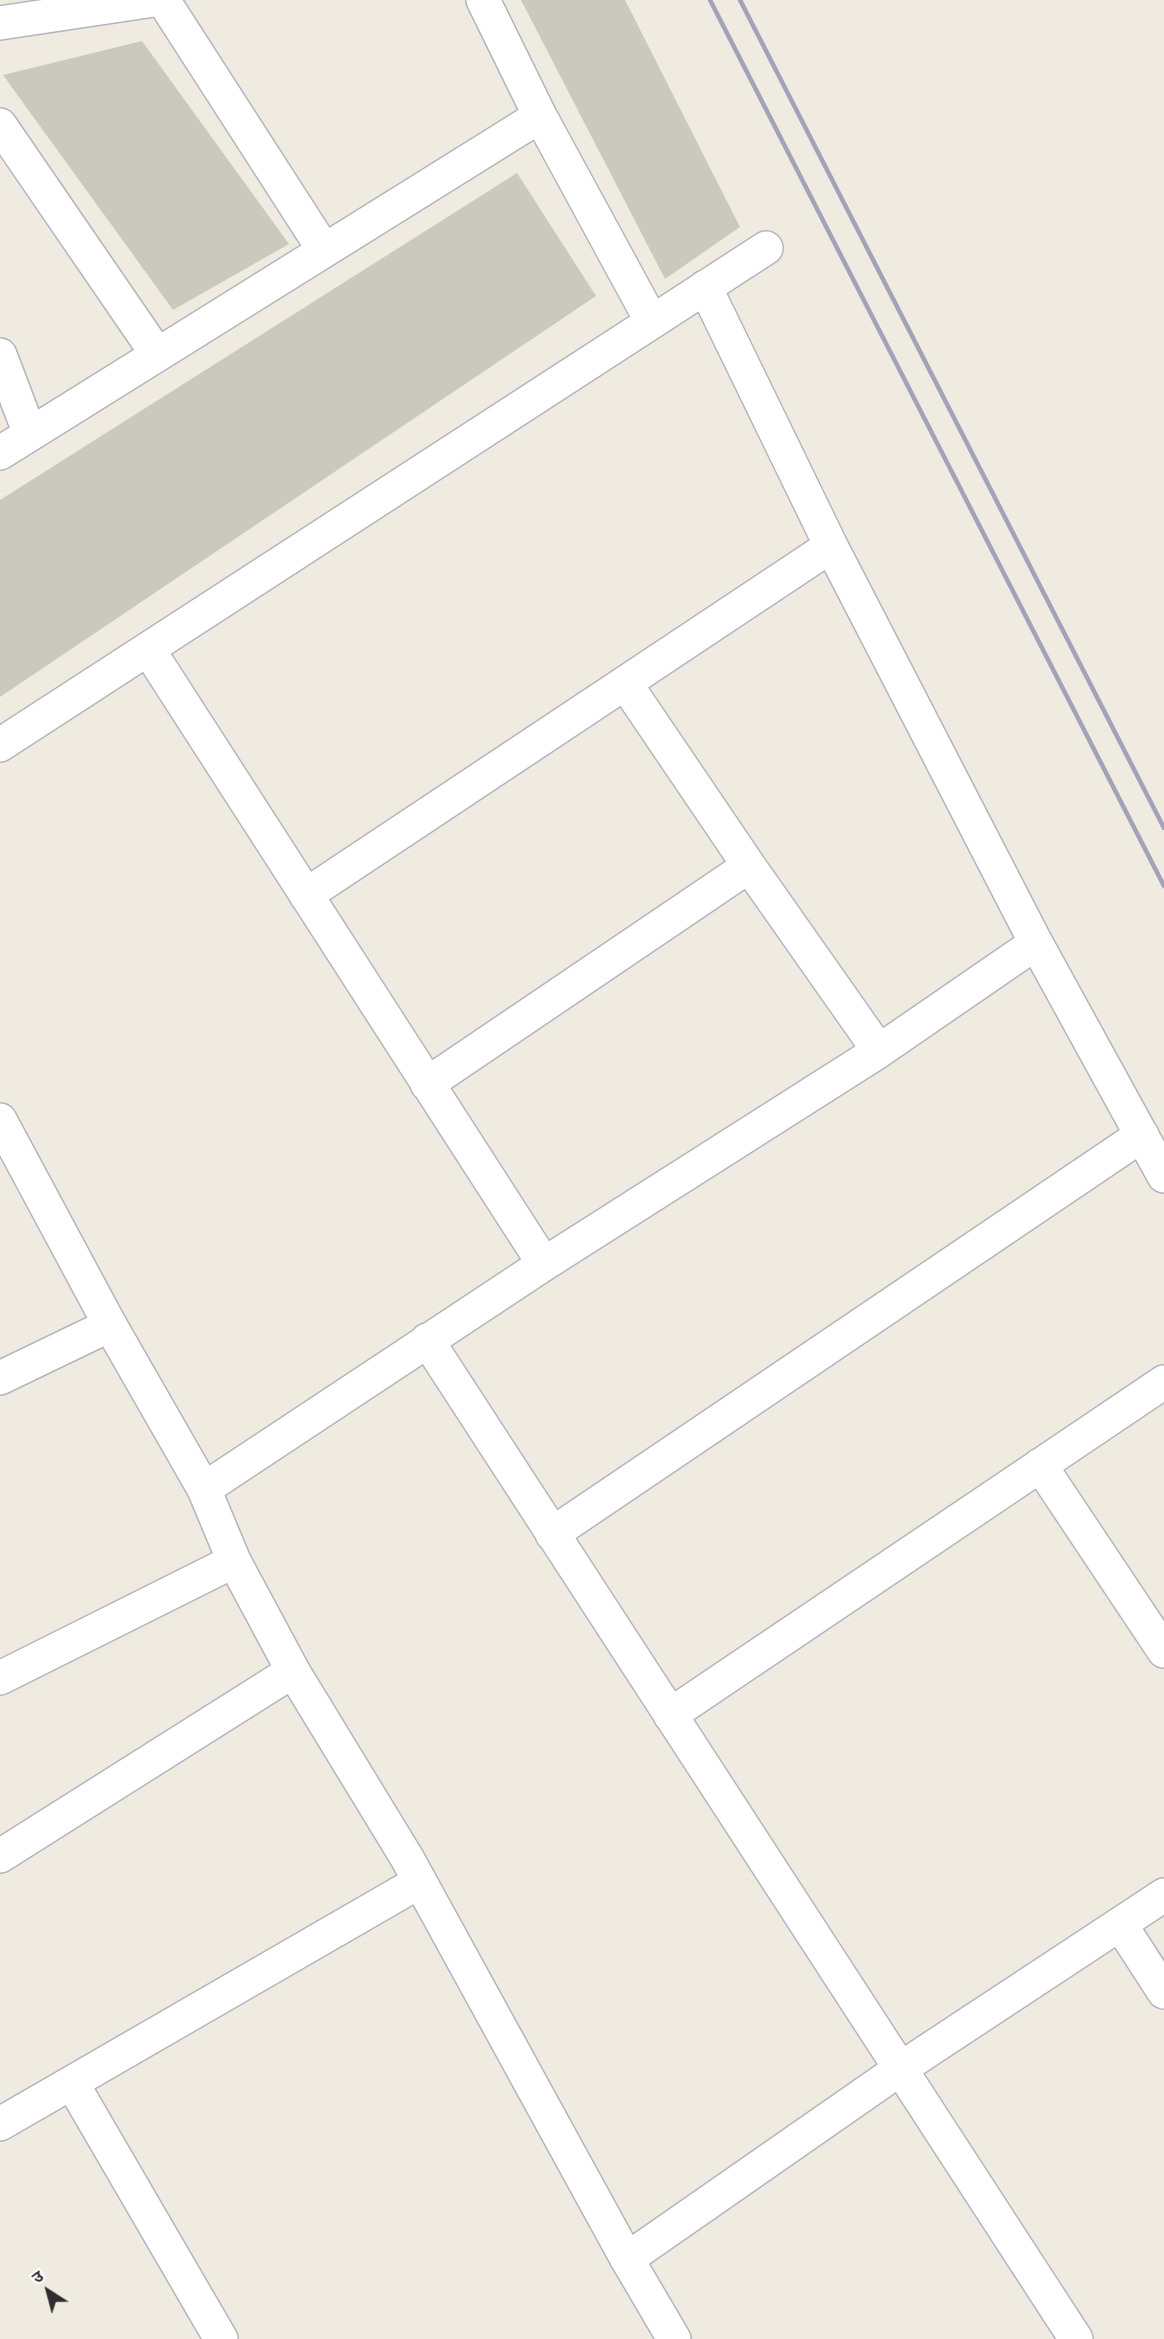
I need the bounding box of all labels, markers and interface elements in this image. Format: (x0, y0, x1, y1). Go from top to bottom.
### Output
north arrow (18, 2261, 78, 2321)
text: उ (28, 2266, 47, 2286)

